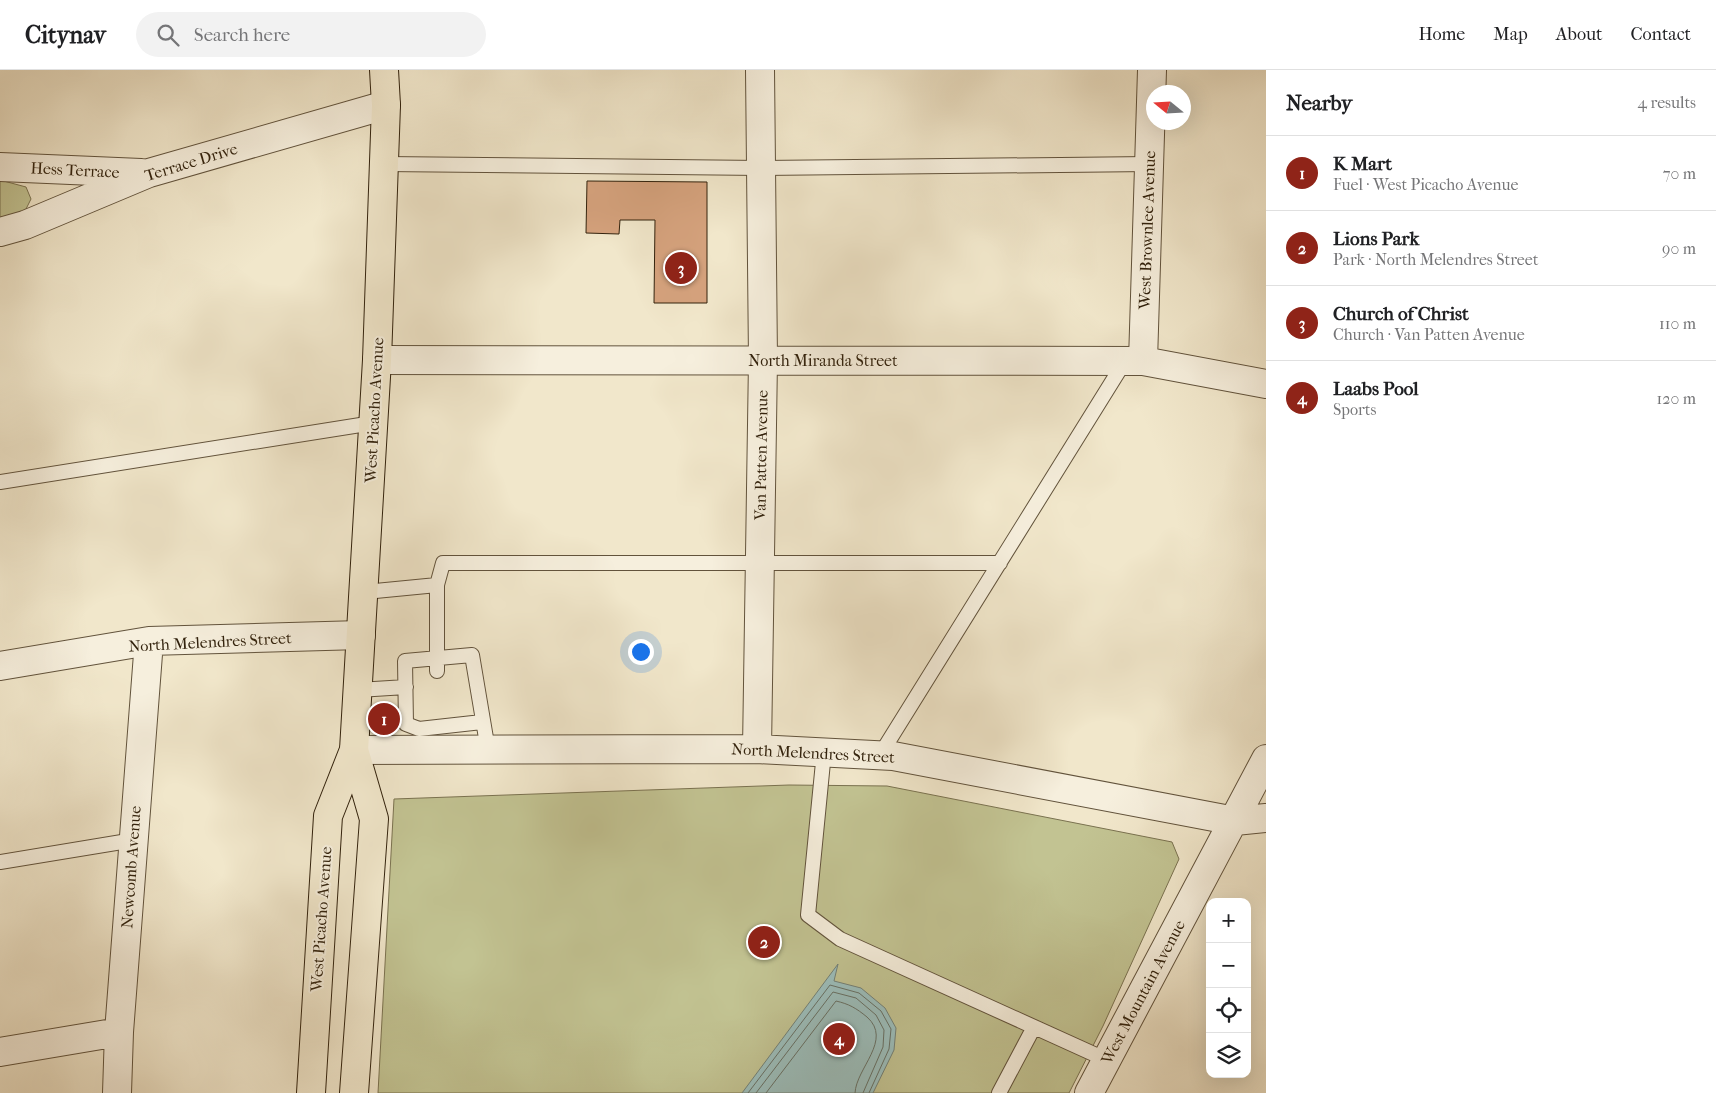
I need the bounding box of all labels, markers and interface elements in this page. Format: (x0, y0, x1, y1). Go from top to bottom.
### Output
search box (136, 12, 486, 57)
text: Citynav (25, 21, 106, 49)
icon: search (154, 21, 182, 49)
text: Search here (194, 24, 290, 46)
text: Home (1418, 24, 1465, 45)
text: Map (1493, 24, 1528, 45)
text: About (1556, 24, 1602, 45)
text: Contact (1630, 24, 1691, 45)
north arrow (1146, 85, 1191, 130)
text: Nearby (1286, 91, 1352, 115)
text: 4 results (1638, 93, 1696, 112)
street label: Terrace Drive (142, 139, 240, 185)
street label: West Brownlee Avenue (1135, 150, 1159, 311)
text: K Mart (1333, 153, 1392, 175)
street label: Hess Terrace (30, 158, 120, 182)
text: 1 (1299, 164, 1305, 183)
text: 70 m (1663, 164, 1696, 183)
text: Fuel · West Picacho Avenue (1333, 175, 1518, 194)
text: Lions Park (1333, 228, 1419, 250)
text: 2 (1298, 239, 1306, 258)
text: 90 m (1662, 239, 1696, 258)
pin: 3 (665, 249, 697, 287)
text: Park · North Melendres Street (1333, 250, 1538, 269)
text: Church of Christ (1333, 303, 1469, 325)
text: 3 (1299, 314, 1305, 333)
text: 110 m (1659, 314, 1696, 333)
text: Church · Van Patten Avenue (1333, 325, 1525, 344)
street label: West Picacho Avenue (361, 337, 387, 484)
street label: North Miranda Street (748, 351, 898, 370)
text: Laabs Pool (1333, 378, 1419, 400)
text: 4 (1297, 389, 1307, 408)
text: 120 m (1657, 389, 1696, 408)
street label: Van Patten Avenue (750, 390, 772, 521)
text: Sports (1333, 400, 1376, 419)
street label: North Melendres Street (128, 628, 292, 656)
your location (628, 639, 654, 665)
pin: 1 (368, 700, 400, 738)
street label: North Melendres Street (731, 739, 895, 767)
street label: Newcomb Avenue (117, 805, 145, 929)
street label: West Picacho Avenue (306, 846, 336, 993)
map controls (1206, 898, 1251, 1078)
button: + (1206, 898, 1251, 943)
street label: West Mountain Avenue (1096, 917, 1189, 1068)
pin: 2 (748, 923, 780, 961)
button: − (1206, 943, 1251, 988)
button: locate (1206, 988, 1251, 1033)
pin: 4 (823, 1020, 855, 1058)
button: layers (1206, 1033, 1251, 1078)

